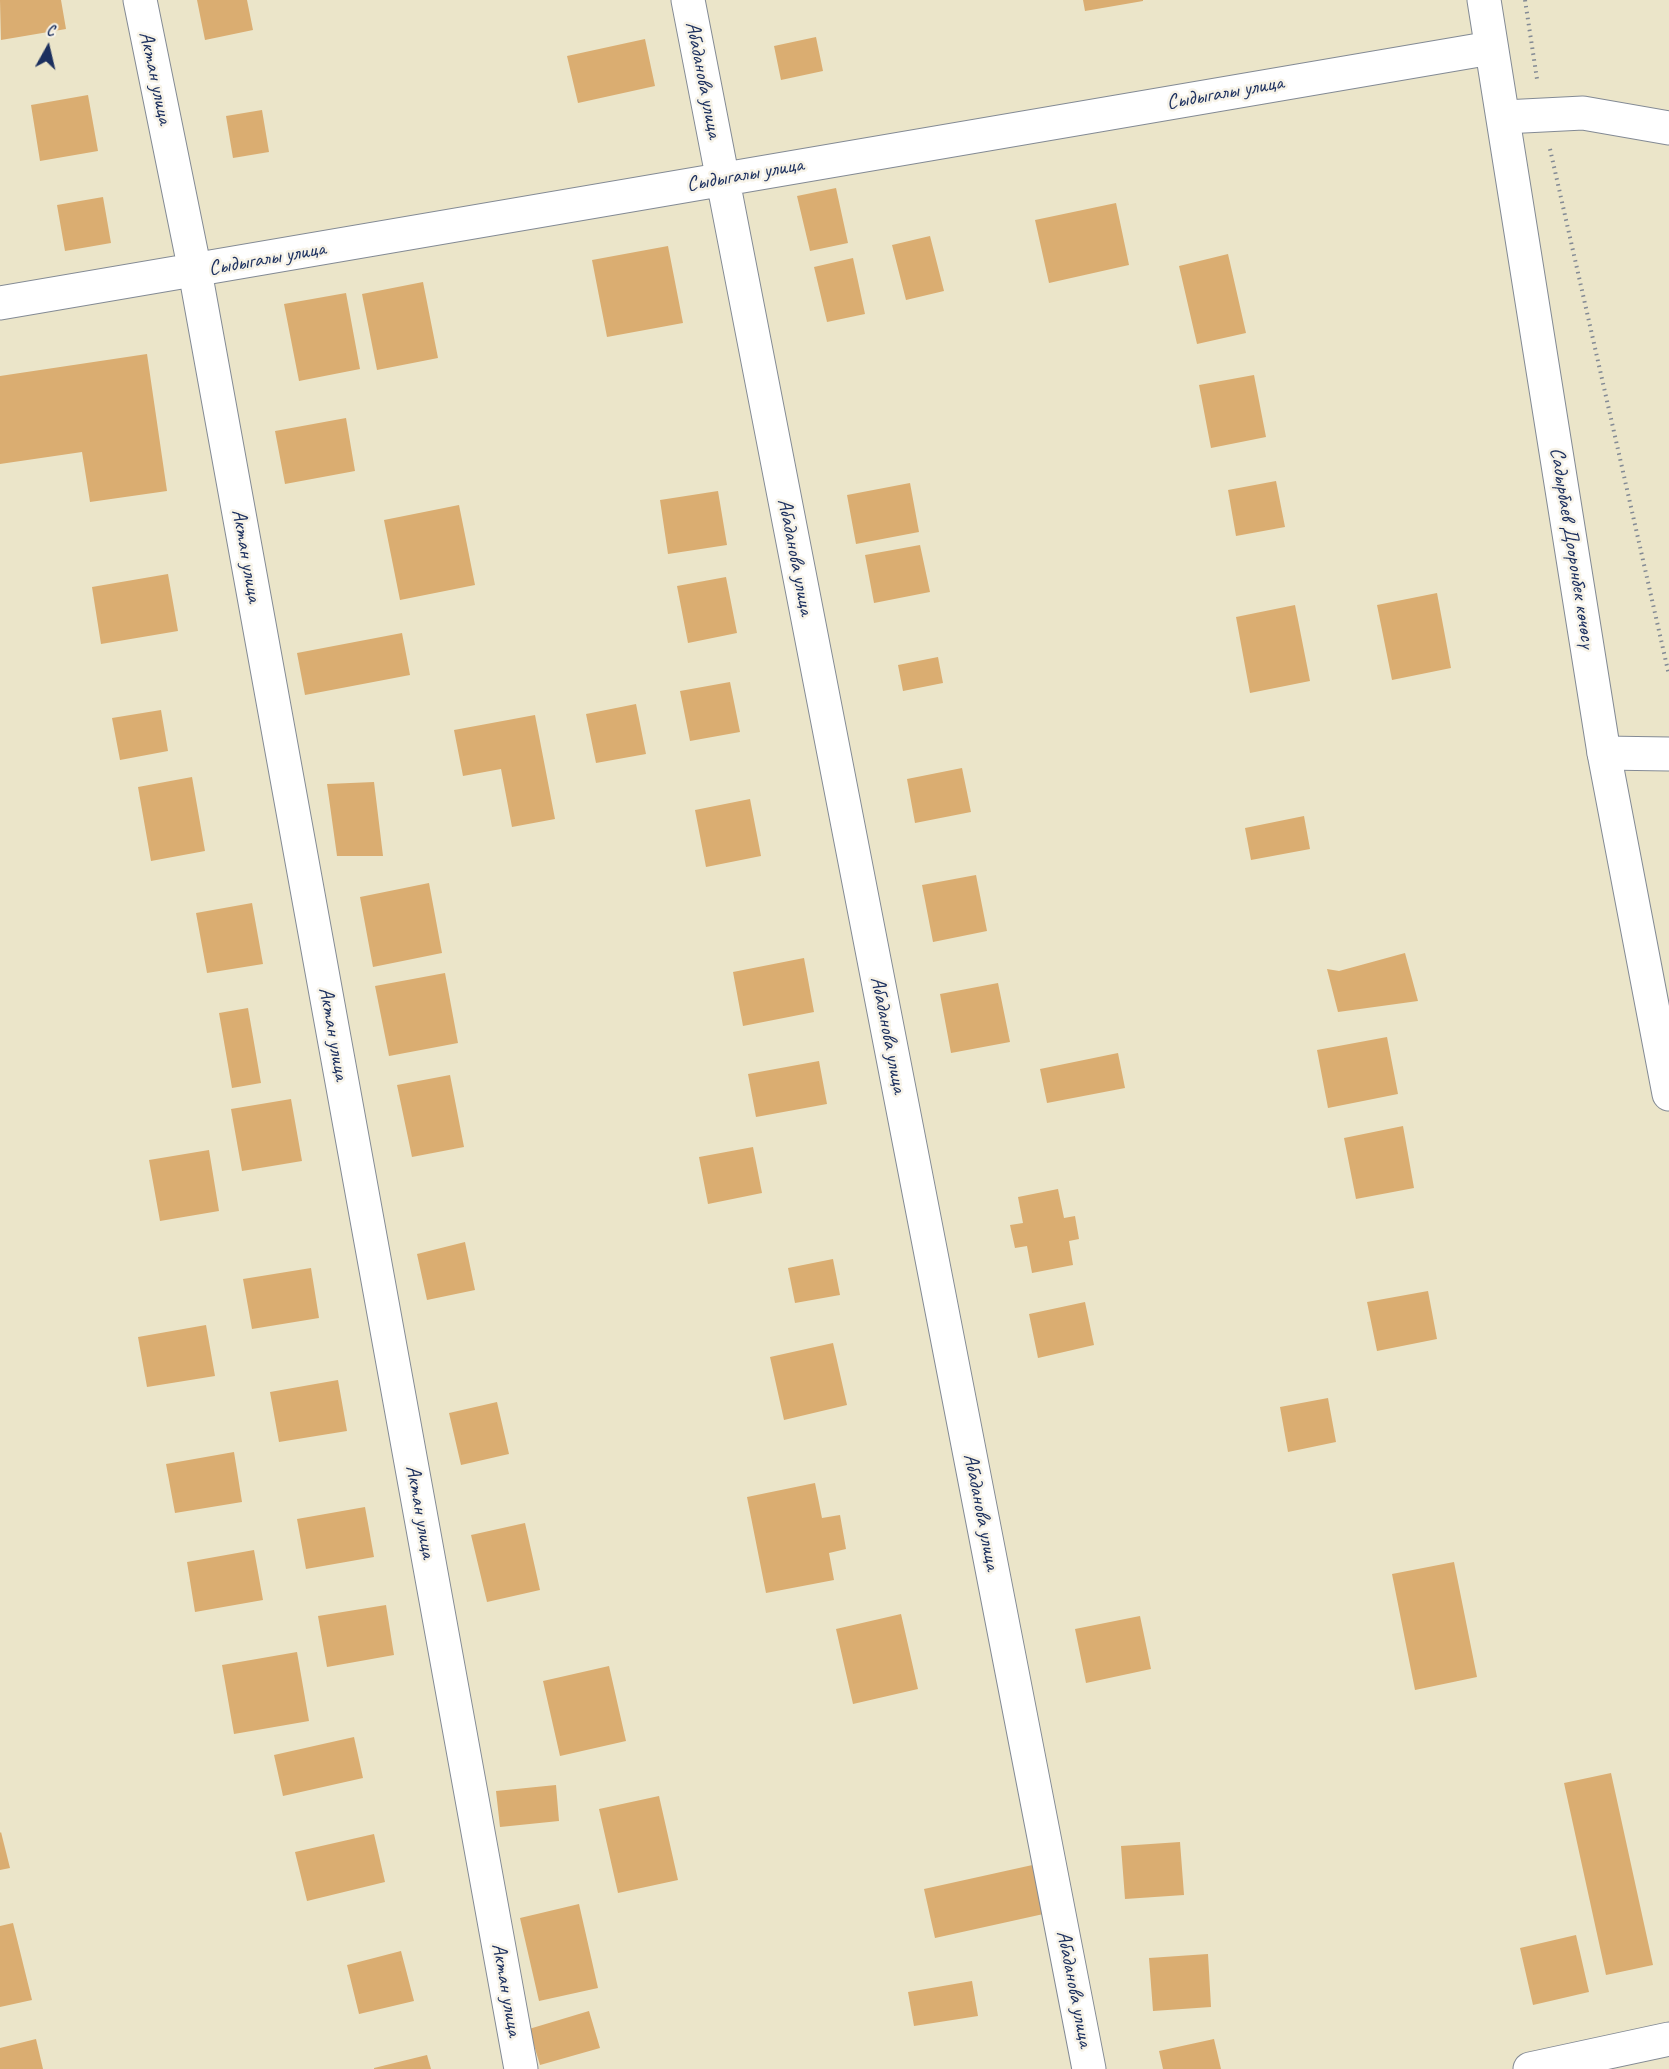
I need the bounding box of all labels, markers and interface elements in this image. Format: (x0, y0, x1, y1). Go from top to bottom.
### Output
north arrow (18, 18, 78, 78)
text: С (45, 20, 56, 41)
street label: Абаданова улица (679, 20, 727, 140)
street label: Актан улица (133, 29, 177, 127)
street label: Сыдыгалы улица (1165, 70, 1285, 116)
street label: Сыдыгалы улица (685, 152, 805, 198)
street label: Сыдыгалы улица (207, 236, 327, 282)
street label: Садырбаев Дооронбек көчөсү (1544, 446, 1600, 650)
street label: Абаданова улица (771, 497, 819, 617)
street label: Актан улица (225, 507, 267, 605)
street label: Абаданова улица (864, 975, 912, 1095)
street label: Актан улица (312, 985, 354, 1083)
street label: Абаданова улица (957, 1452, 1005, 1572)
street label: Актан улица (399, 1463, 441, 1561)
street label: Абаданова улица (1050, 1929, 1098, 2049)
street label: Актан улица (485, 1941, 527, 2039)

